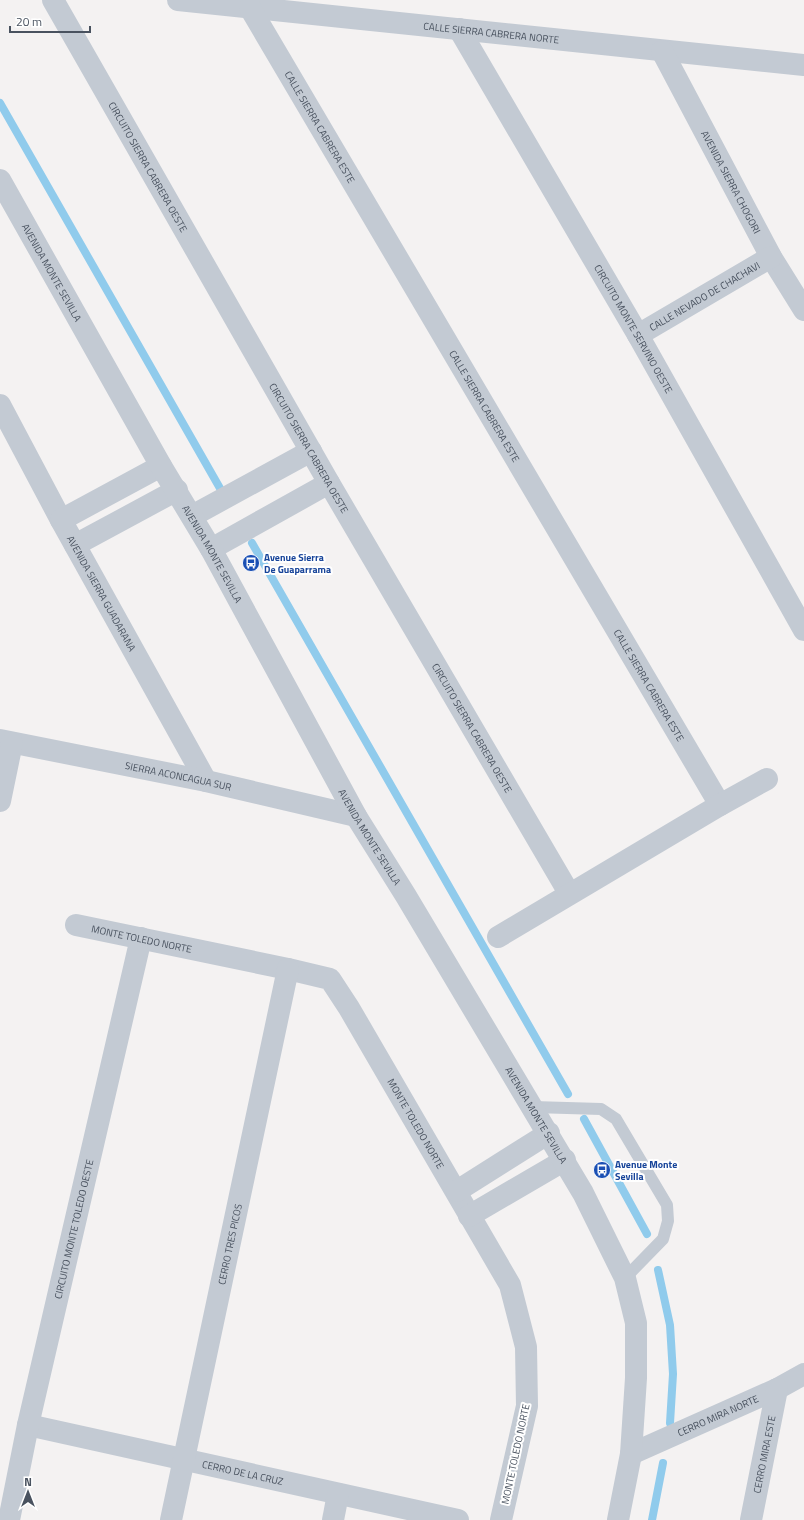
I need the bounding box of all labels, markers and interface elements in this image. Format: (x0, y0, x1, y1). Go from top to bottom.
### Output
scale bar (10, 8, 90, 34)
text: 20 m (16, 12, 42, 31)
street label: CALLE SIERRA CABRERA NORTE (423, 19, 560, 48)
street label: CALLE SIERRA CABRERA ESTE (281, 68, 359, 186)
street label: CIRCUITO SIERRA CABRERA OESTE (105, 99, 191, 235)
street label: AVENIDA SIERRA CHOGORI (697, 128, 764, 236)
street label: AVENIDA MONTE SEVILLA (18, 221, 85, 324)
street label: CALLE NEVADO DE CHACHAVI (646, 258, 763, 335)
street label: CIRCUITO MONTE SERVINO OESTE (590, 262, 677, 397)
street label: CALLE SIERRA CABRERA ESTE (445, 347, 523, 466)
street label: CIRCUITO SIERRA CABRERA OESTE (265, 380, 352, 517)
street label: AVENIDA MONTE SEVILLA (178, 502, 246, 606)
street label: AVENIDA SIERRA GUADARANA (63, 533, 139, 654)
place label: Avenue Sierra De Guaparrama (264, 550, 331, 577)
bus stop icon: Avenue Sierra De Guaparrama (241, 553, 261, 573)
street label: CALLE SIERRA CABRERA ESTE (610, 626, 688, 745)
street label: CIRCUITO SIERRA CABRERA OESTE (428, 660, 516, 796)
street label: SIERRA ACONCAGUA SUR (124, 758, 233, 795)
street label: AVENIDA MONTE SEVILLA (335, 786, 404, 888)
street label: MONTE TOLEDO NORTE (90, 921, 194, 957)
street label: AVENIDA MONTE SEVILLA (501, 1064, 571, 1166)
street label: MONTE TOLEDO NORTE (384, 1076, 448, 1172)
place label: Avenue Monte Sevilla (615, 1157, 677, 1184)
street label: CIRCUITO MONTE TOLEDO OESTE (51, 1158, 97, 1300)
bus stop icon: Avenue Monte Sevilla (592, 1160, 612, 1180)
street label: CERRO TRES PICOS (214, 1202, 246, 1286)
street label: CERRO MIRA NORTE (675, 1391, 761, 1440)
street label: MONTE TOLEDO NORTE (498, 1402, 534, 1506)
street label: CERRO MIRA ESTE (749, 1414, 780, 1495)
street label: CERRO DE LA CRUZ (201, 1457, 285, 1489)
north arrow (8, 1472, 48, 1512)
text: N (24, 1474, 32, 1490)

